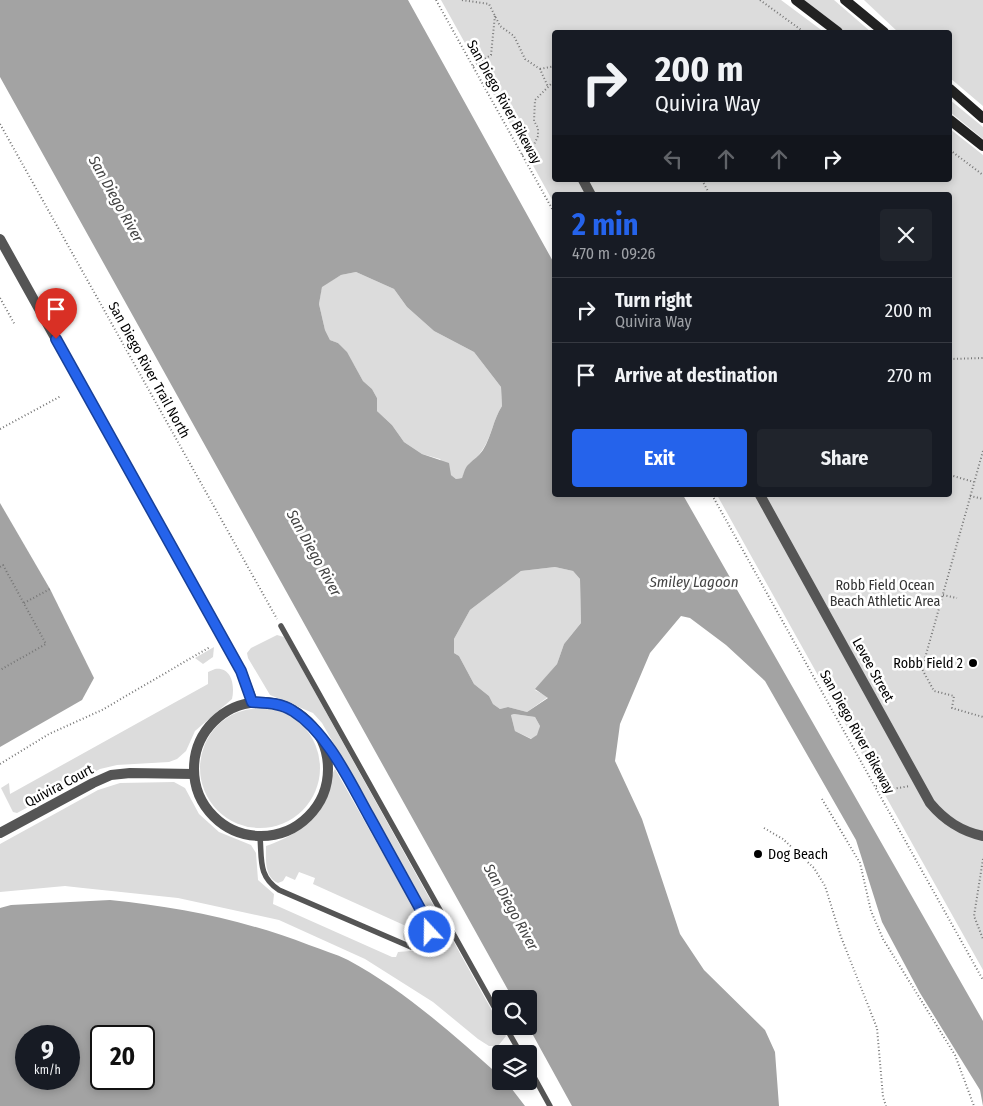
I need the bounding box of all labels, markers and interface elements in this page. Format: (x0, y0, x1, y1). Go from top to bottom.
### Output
street label: San Diego River Bikeway (463, 37, 545, 168)
text: 200 m (655, 48, 743, 90)
icon: right (572, 50, 637, 115)
text: Quivira Way (655, 90, 760, 117)
icon: left (659, 145, 687, 173)
icon: ahead (712, 145, 740, 173)
icon: ahead (765, 145, 793, 173)
icon: right (818, 145, 846, 173)
water label: San Diego River (84, 152, 148, 246)
text: 2 min (572, 207, 639, 243)
button: close (880, 209, 932, 261)
text: 470 m · 09:26 (572, 244, 655, 263)
pin (35, 288, 77, 339)
text: Turn right (615, 289, 692, 312)
icon: arrive (42, 295, 70, 323)
icon: right (572, 296, 600, 324)
street label: San Diego River Trail North (104, 299, 194, 441)
text: 200 m (885, 299, 932, 322)
text: Quivira Way (615, 312, 692, 331)
icon: arrive (572, 361, 600, 389)
text: Arrive at destination (615, 364, 778, 387)
text: 270 m (887, 364, 932, 387)
button: Exit (572, 429, 747, 487)
button: Share (757, 429, 932, 487)
water label: San Diego River (282, 506, 346, 600)
water label: Smiley Lagoon (648, 573, 739, 591)
park label: Robb Field Ocean Beach Athletic Area (830, 577, 940, 610)
street label: Levee Street (848, 635, 898, 705)
place label: Robb Field 2 (893, 655, 963, 672)
marker: Robb Field 2 (967, 657, 979, 669)
street label: San Diego River Bikeway (816, 667, 898, 798)
street label: Quivira Court (22, 761, 96, 811)
place label: Dog Beach (768, 846, 828, 863)
marker: Dog Beach (752, 848, 764, 860)
water label: San Diego River (479, 860, 543, 954)
position arrow (403, 905, 455, 957)
map controls (492, 990, 537, 1090)
button: search (492, 990, 537, 1035)
speed limit sign: 20 (90, 1025, 155, 1090)
text: 9 (41, 1036, 54, 1066)
button: layers (492, 1045, 537, 1090)
text: km/h (34, 1063, 61, 1077)

